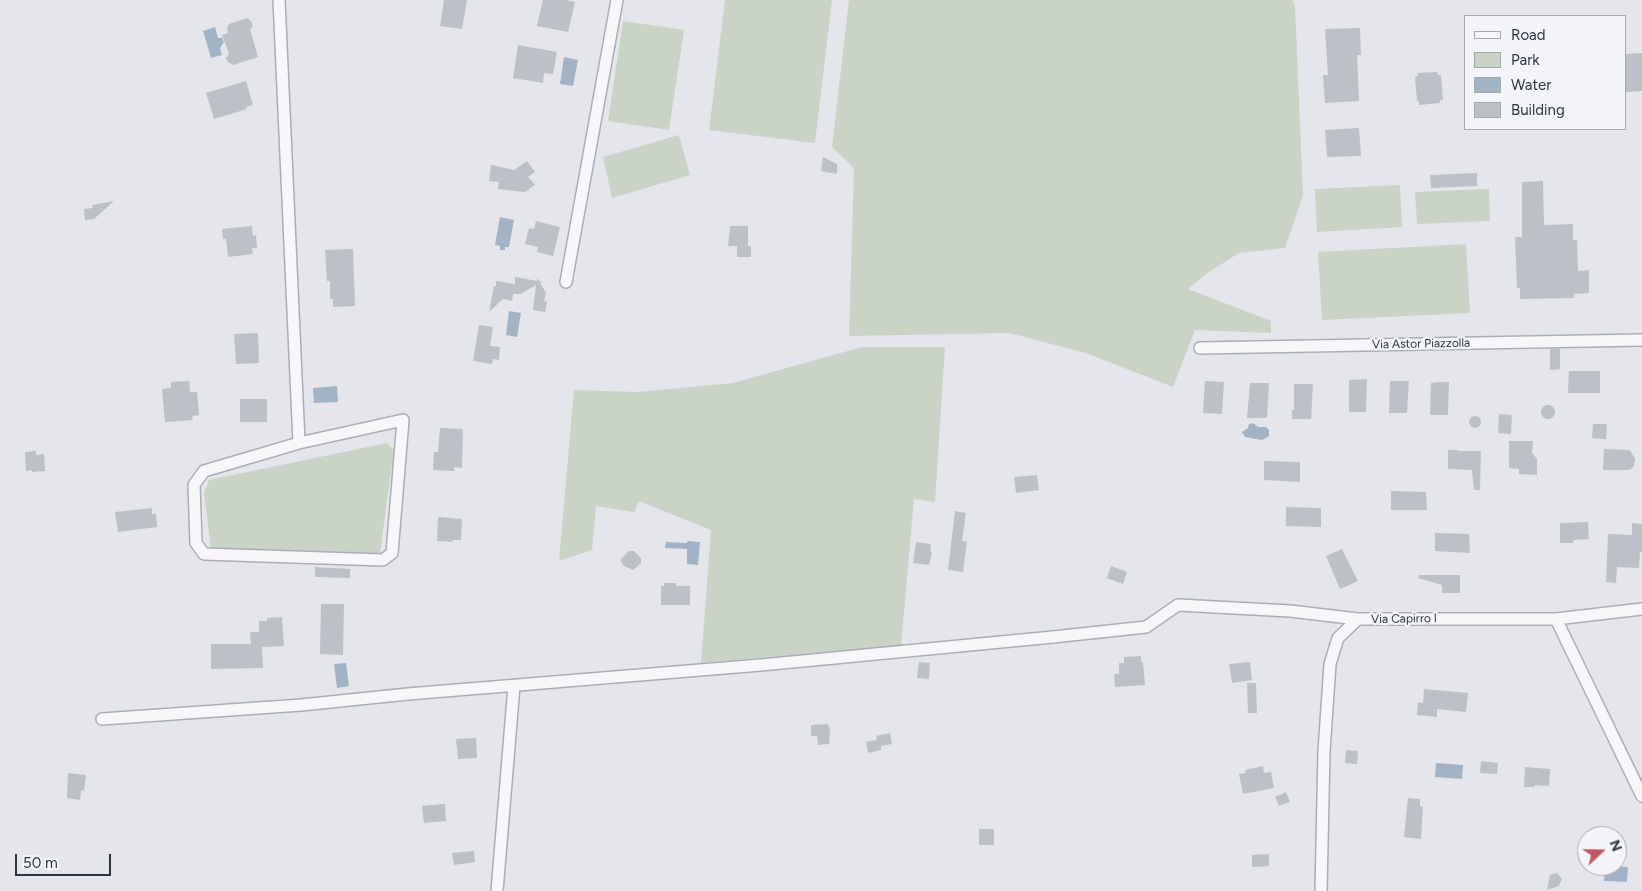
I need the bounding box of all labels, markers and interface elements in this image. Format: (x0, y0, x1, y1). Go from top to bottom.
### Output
legend (1464, 15, 1627, 130)
text: Road (1511, 26, 1546, 44)
text: Park (1511, 51, 1540, 69)
text: Water (1511, 76, 1551, 94)
text: Building (1511, 101, 1565, 119)
street label: Via Astor Piazzolla (1372, 336, 1470, 352)
street label: Via Capirro I (1371, 611, 1437, 627)
north arrow (1577, 826, 1627, 876)
text: N (1606, 838, 1625, 854)
scale bar (18, 844, 114, 876)
text: 50 m (23, 854, 58, 872)

